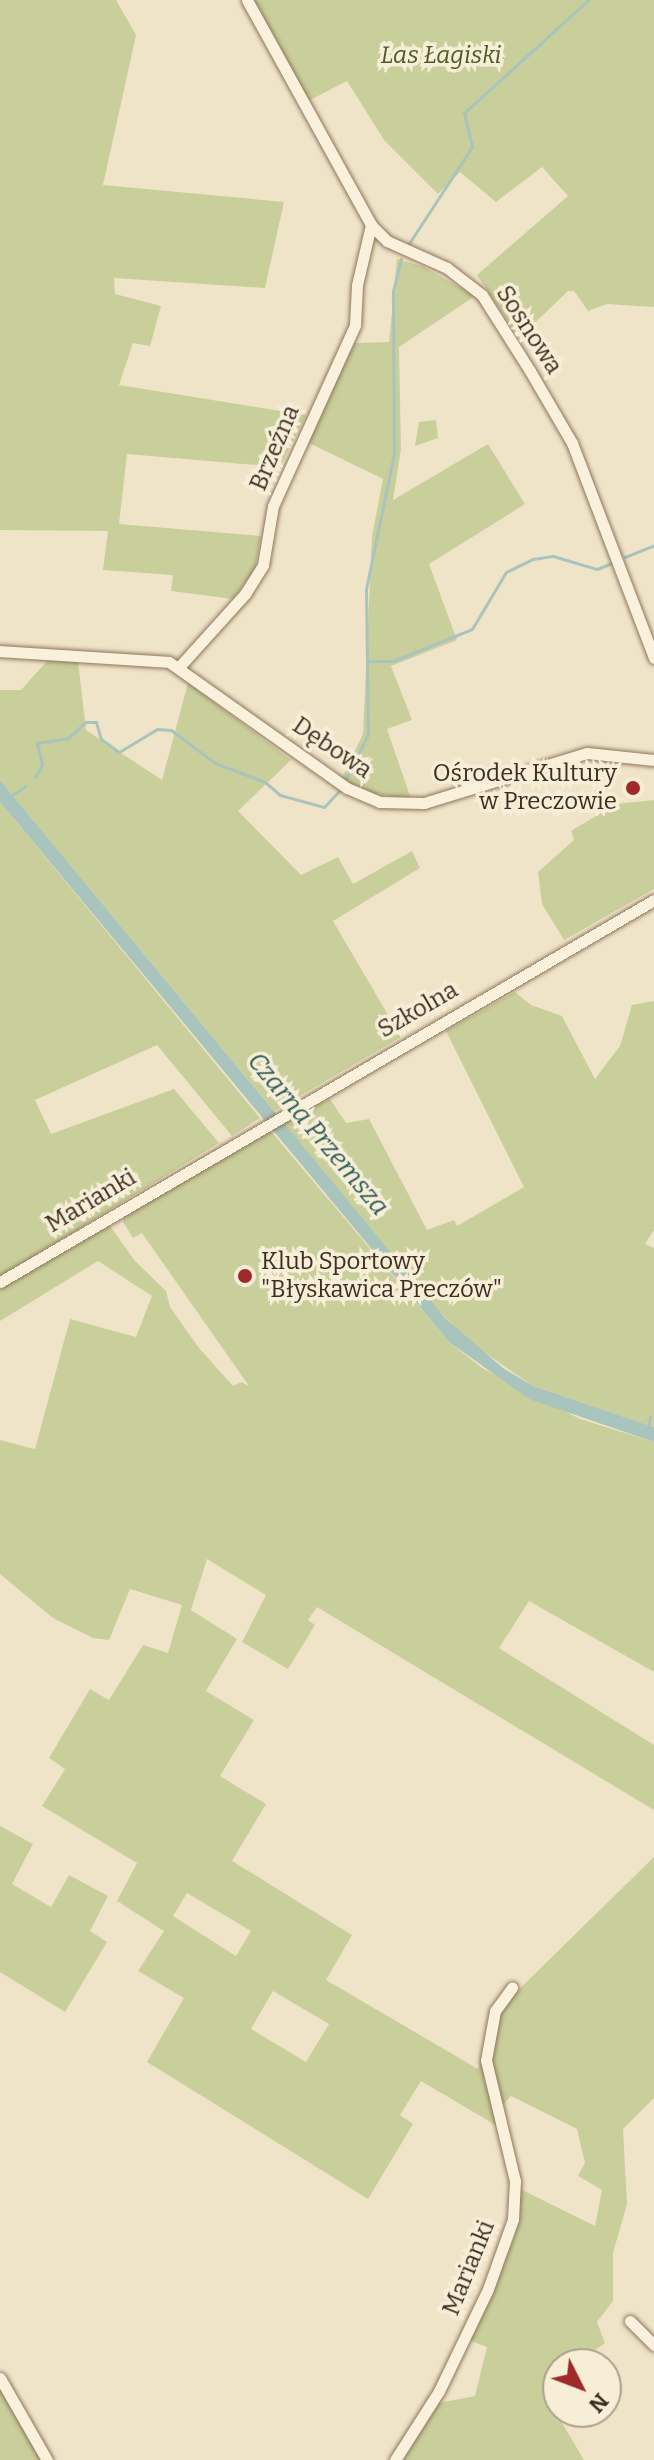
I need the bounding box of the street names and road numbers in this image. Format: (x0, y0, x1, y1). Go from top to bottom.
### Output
street label: Sosnowa (490, 280, 568, 380)
street label: Brzeźna (244, 401, 306, 495)
street label: Dębowa (287, 711, 377, 785)
street label: Szkolna (373, 976, 463, 1044)
street label: Marianki (41, 1163, 141, 1239)
street label: Marianki (437, 2216, 501, 2320)

